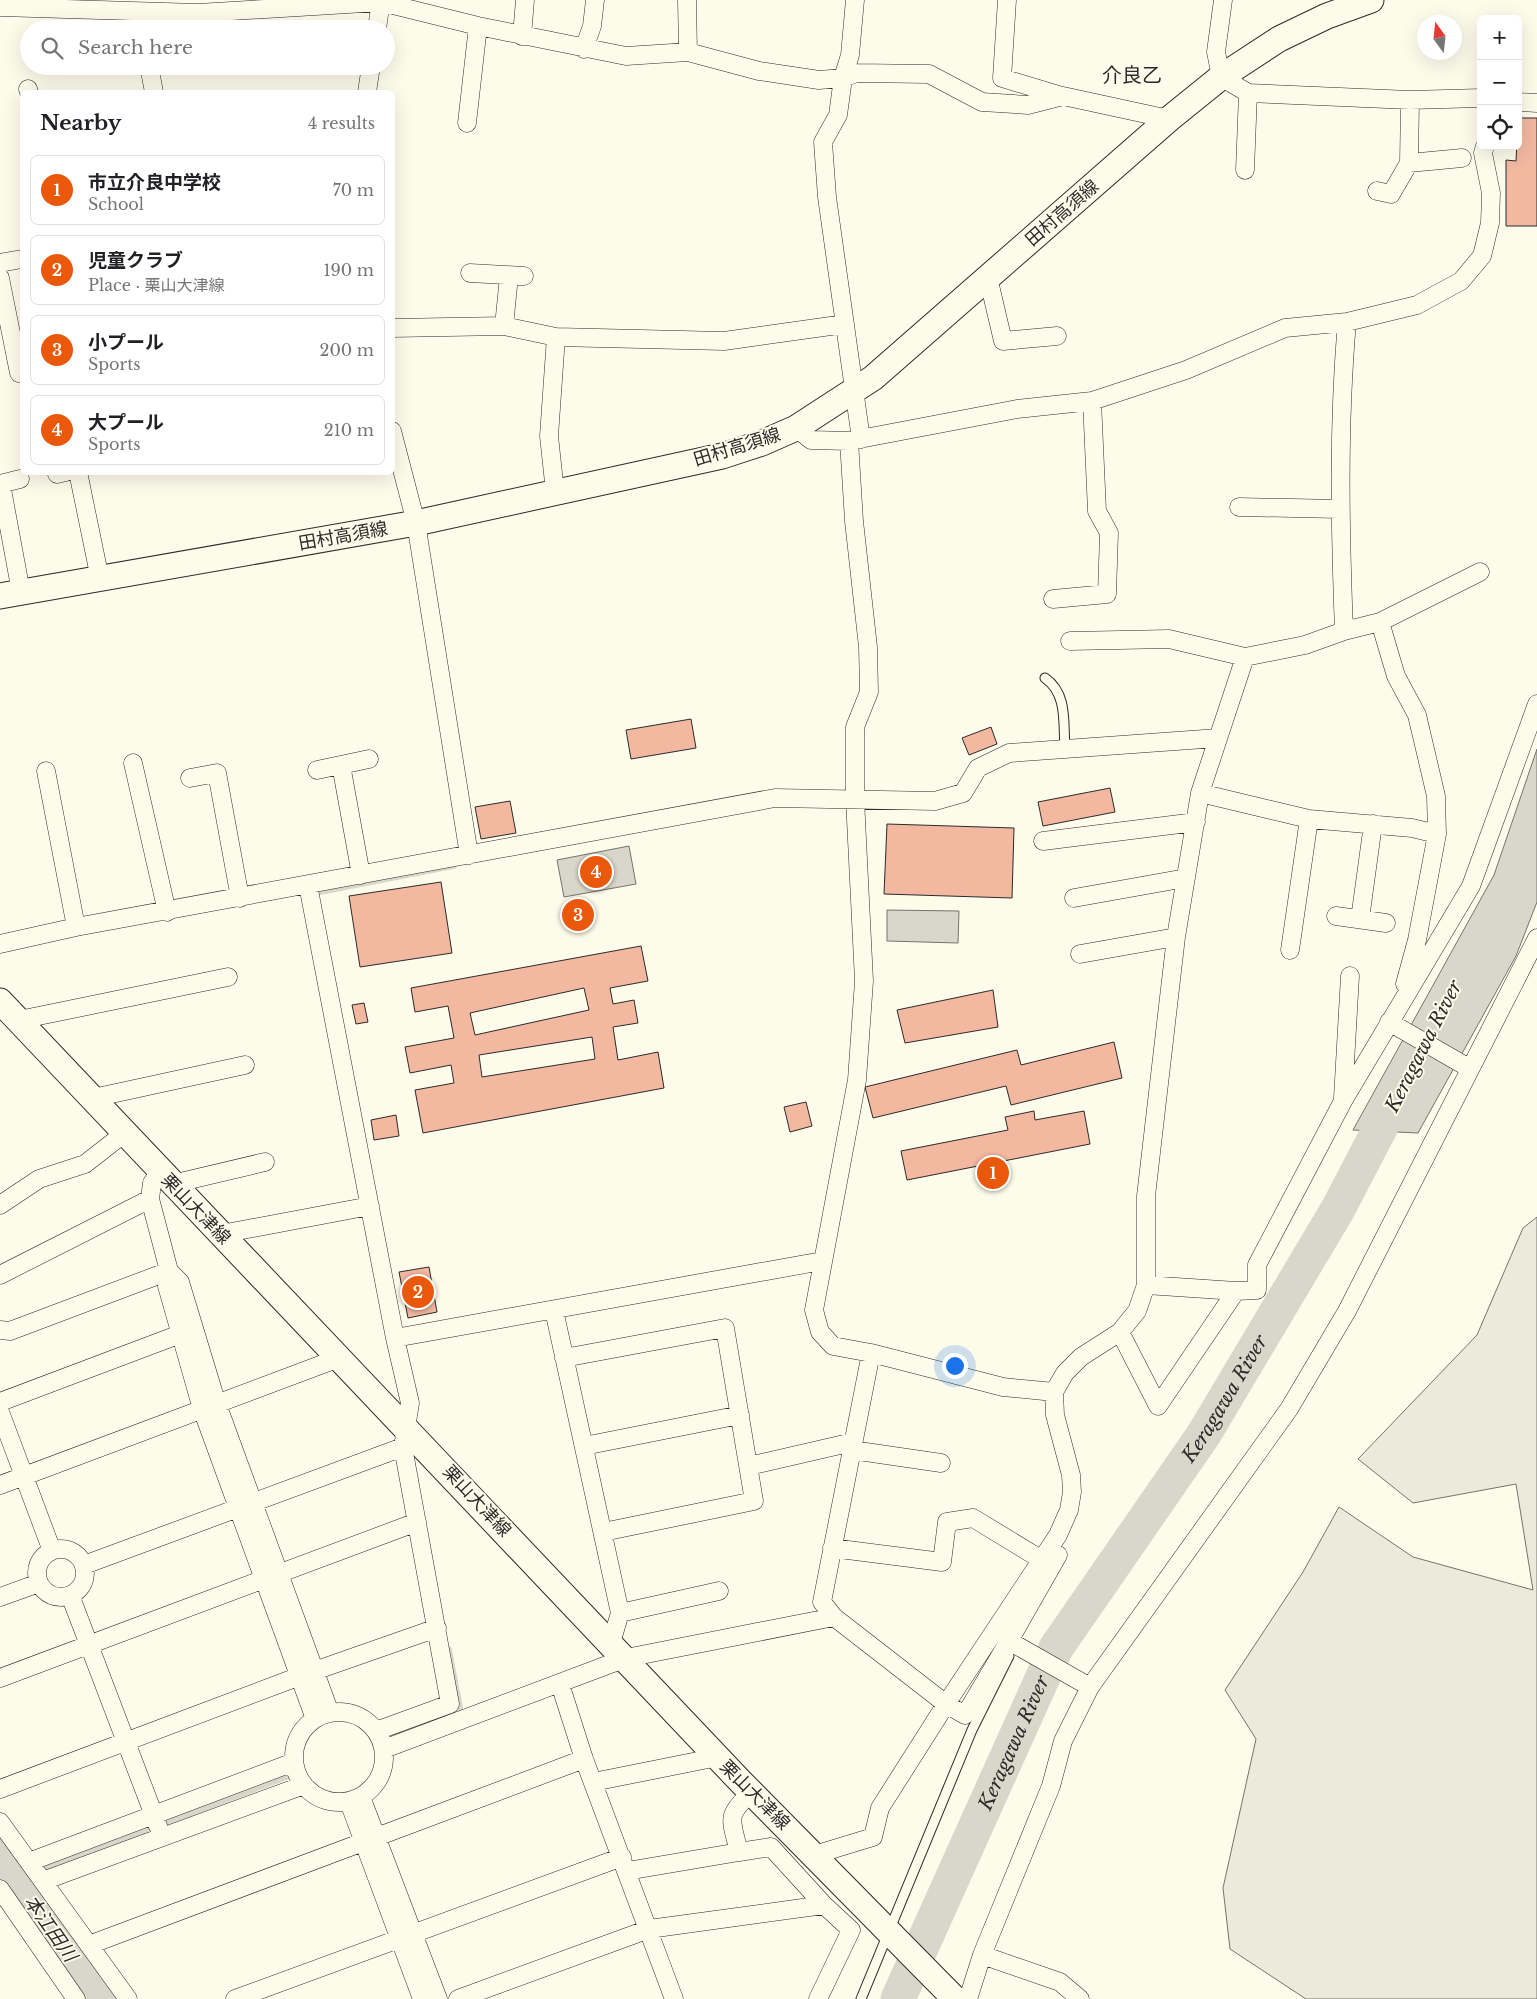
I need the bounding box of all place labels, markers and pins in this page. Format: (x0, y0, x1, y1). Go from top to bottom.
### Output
pin: 4 (580, 853, 612, 891)
pin: 3 (562, 896, 594, 934)
pin: 1 (977, 1154, 1009, 1192)
pin: 2 (402, 1273, 434, 1311)

